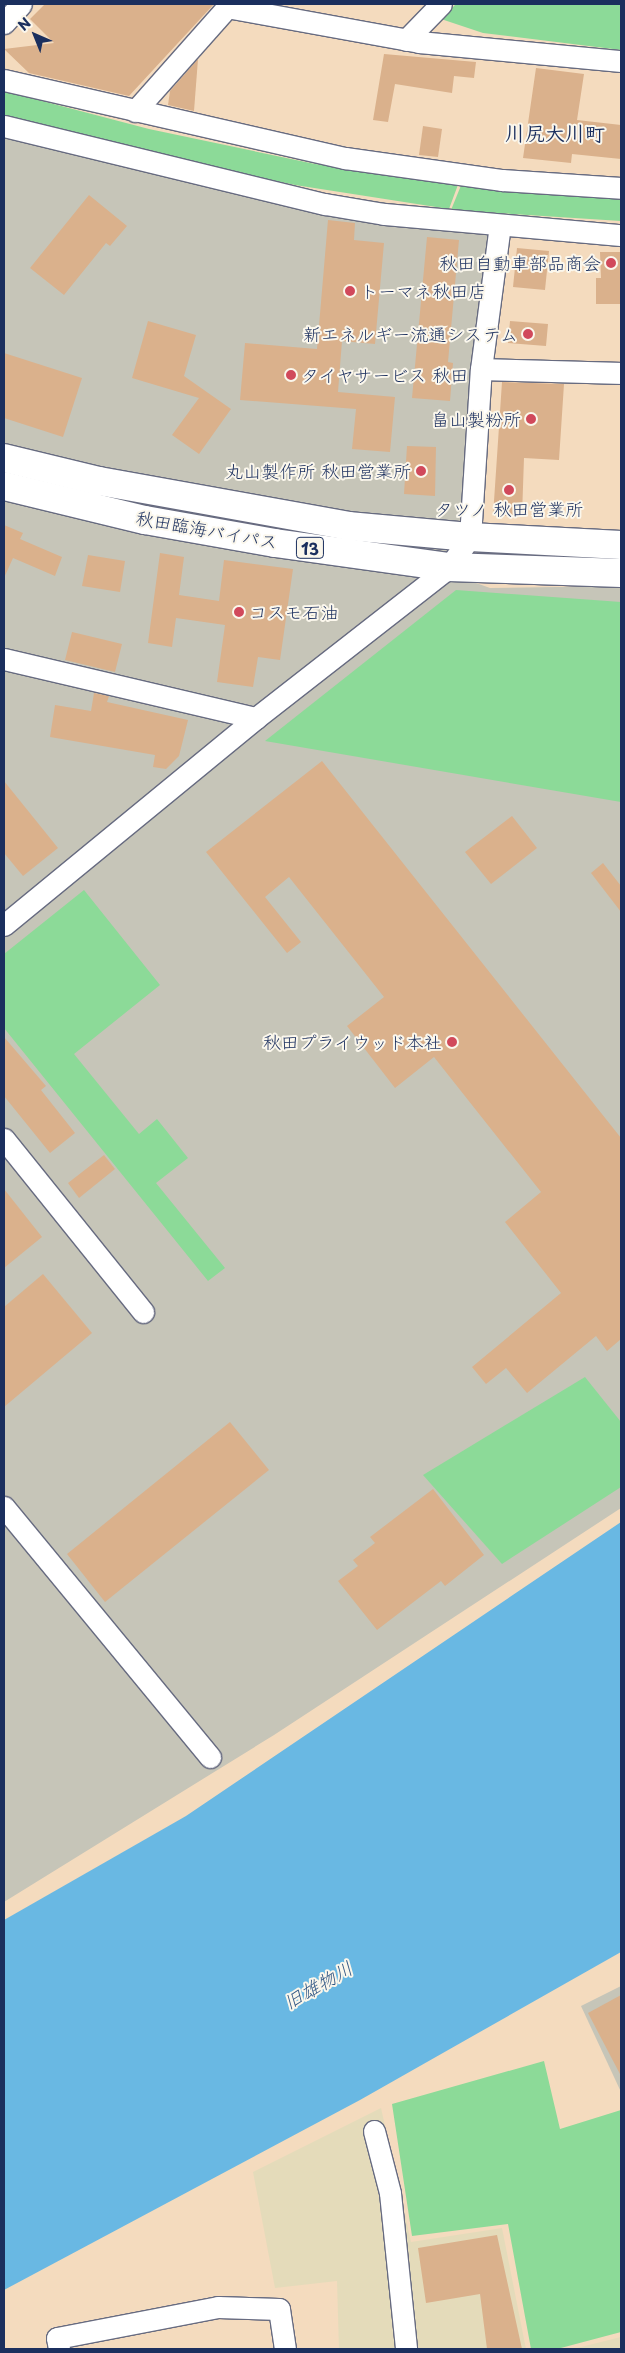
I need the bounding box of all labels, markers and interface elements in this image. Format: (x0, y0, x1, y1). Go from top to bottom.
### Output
north arrow (10, 10, 60, 60)
text: N (13, 12, 36, 35)
district label: 川尻大川町 (505, 121, 605, 145)
place label: 秋田自動車部品商会 (439, 252, 601, 274)
marker: 秋田自動車部品商会 (605, 257, 617, 269)
place label: トーマネ秋田店 (360, 280, 486, 302)
marker: トーマネ秋田店 (344, 285, 356, 297)
place label: 新エネルギー流通システム (302, 323, 518, 345)
marker: 新エネルギー流通システム (522, 328, 534, 340)
place label: タイヤサービス 秋田 (301, 364, 469, 386)
marker: タイヤサービス 秋田 (285, 369, 297, 381)
place label: 畠山製粉所 (431, 408, 521, 430)
marker: 畠山製粉所 (525, 413, 537, 425)
place label: 丸山製作所 秋田営業所 (225, 460, 411, 482)
marker: 丸山製作所 秋田営業所 (415, 465, 427, 477)
marker: タツノ 秋田営業所 (503, 484, 515, 496)
place label: タツノ 秋田営業所 (434, 498, 584, 520)
street label: 秋田臨海バイパス (134, 507, 280, 553)
road number: 13 (295, 534, 325, 562)
place label: コスモ石油 (249, 601, 339, 623)
marker: コスモ石油 (233, 606, 245, 618)
place label: 秋田プライウッド本社 (262, 1031, 442, 1053)
marker: 秋田プライウッド本社 (446, 1036, 458, 1048)
water label: 旧雄物川 (279, 1956, 357, 2014)

